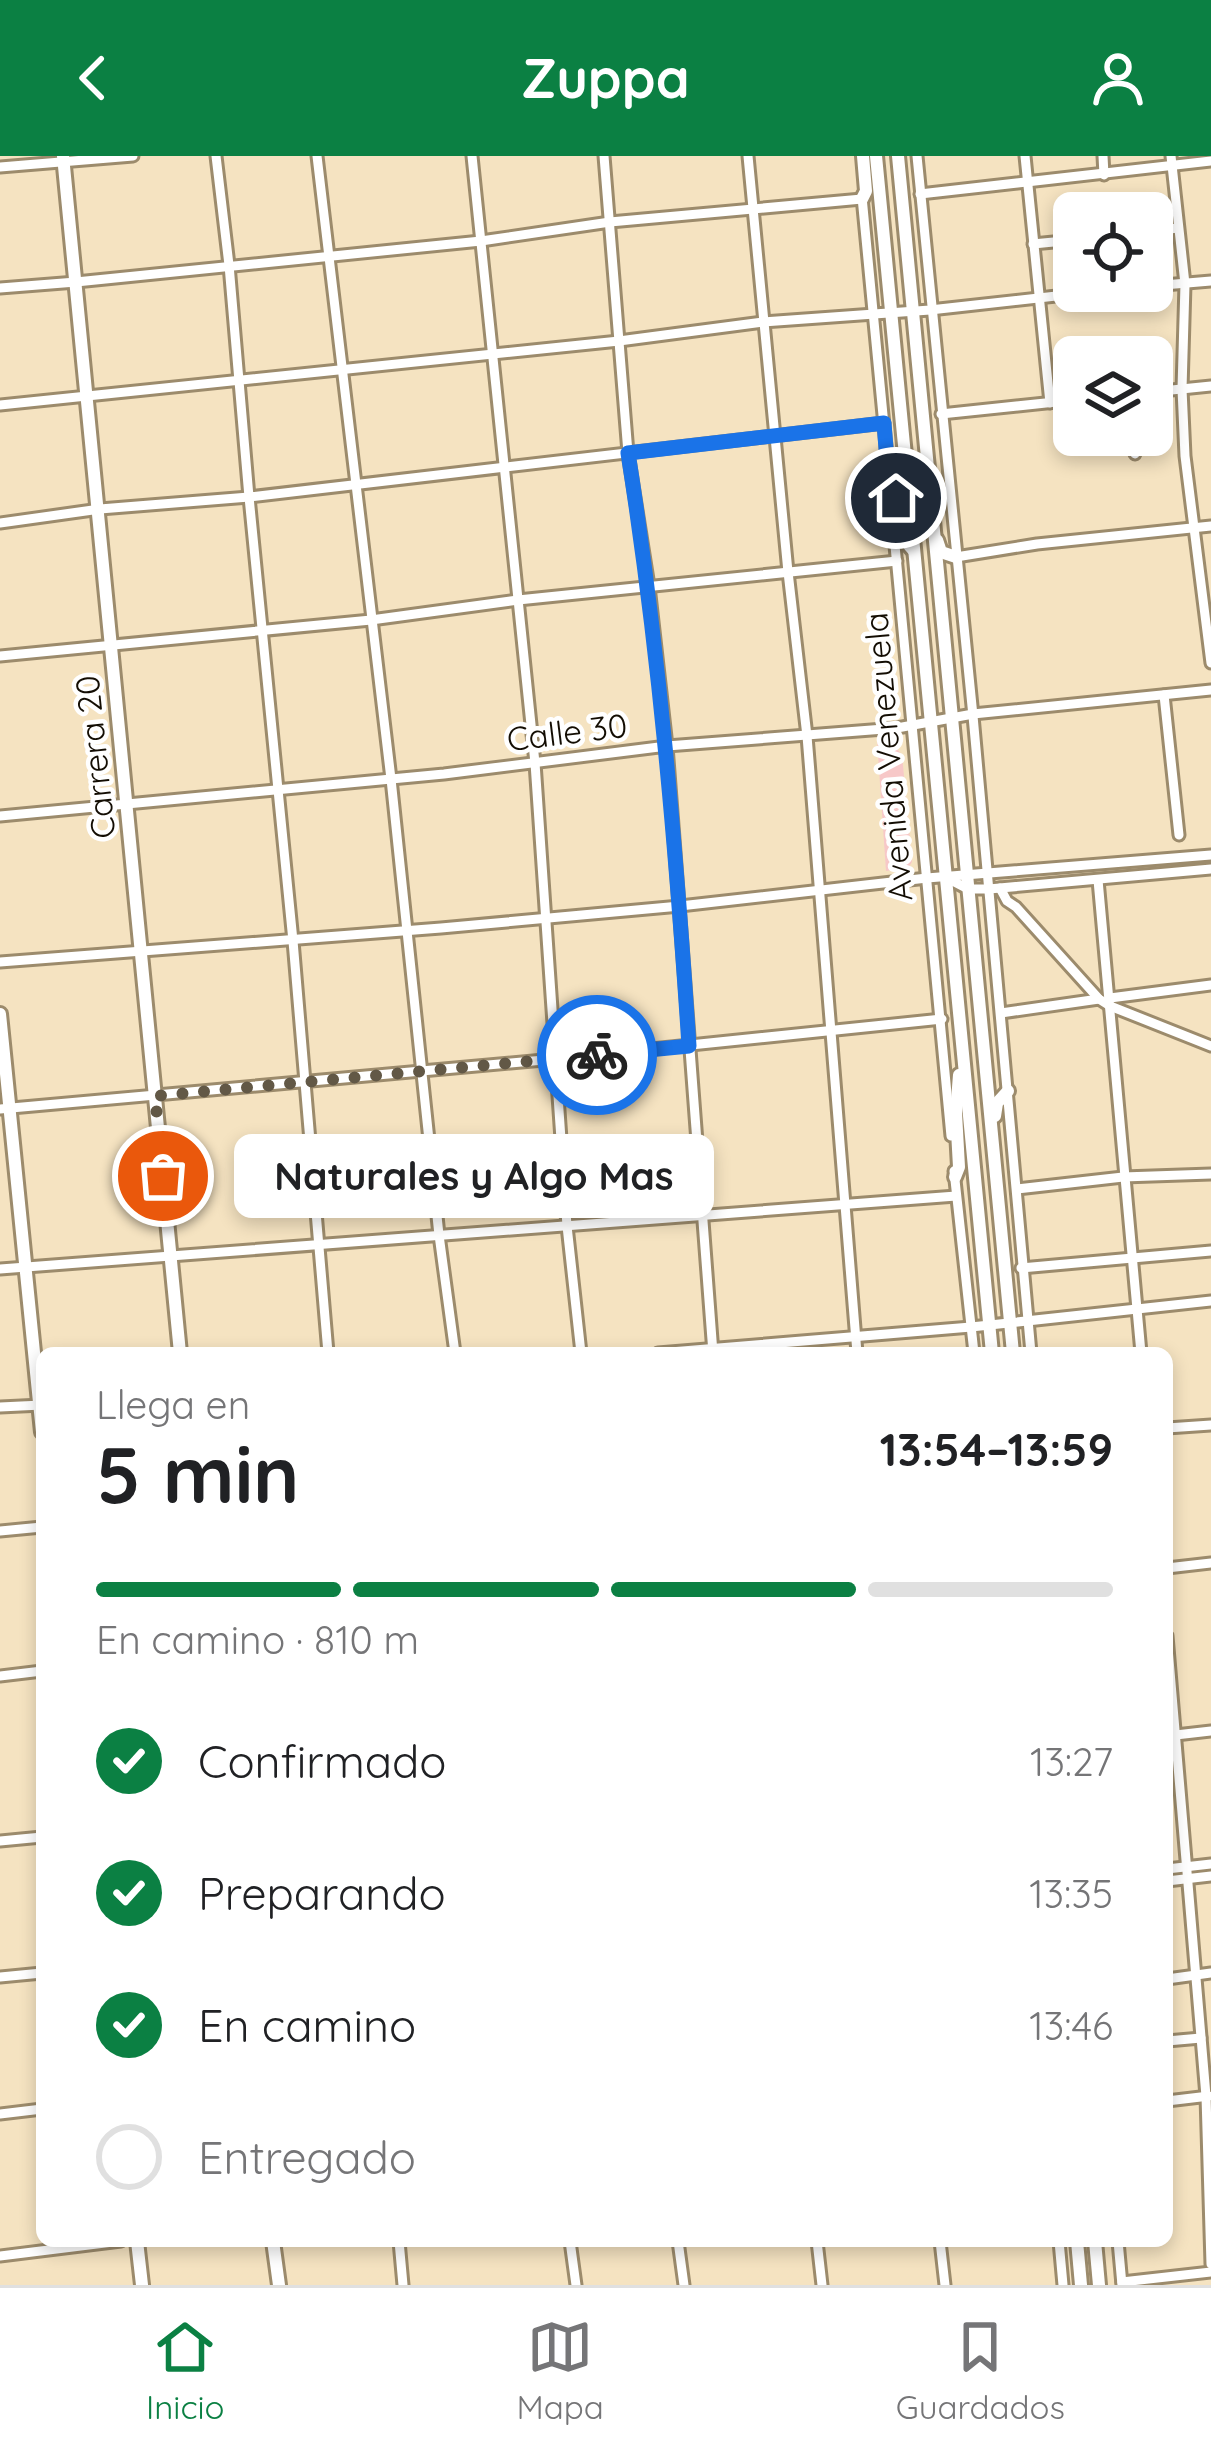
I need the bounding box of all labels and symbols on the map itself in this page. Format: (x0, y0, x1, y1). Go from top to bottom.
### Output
pin (845, 447, 947, 549)
street label: Avenida Venezuela (854, 611, 921, 903)
street label: Carrera 20 (66, 673, 123, 841)
street label: Calle 30 (504, 704, 629, 759)
courier (537, 995, 657, 1115)
pin (112, 1125, 214, 1227)
callout: Naturales y Algo Mas (235, 1134, 715, 1218)

